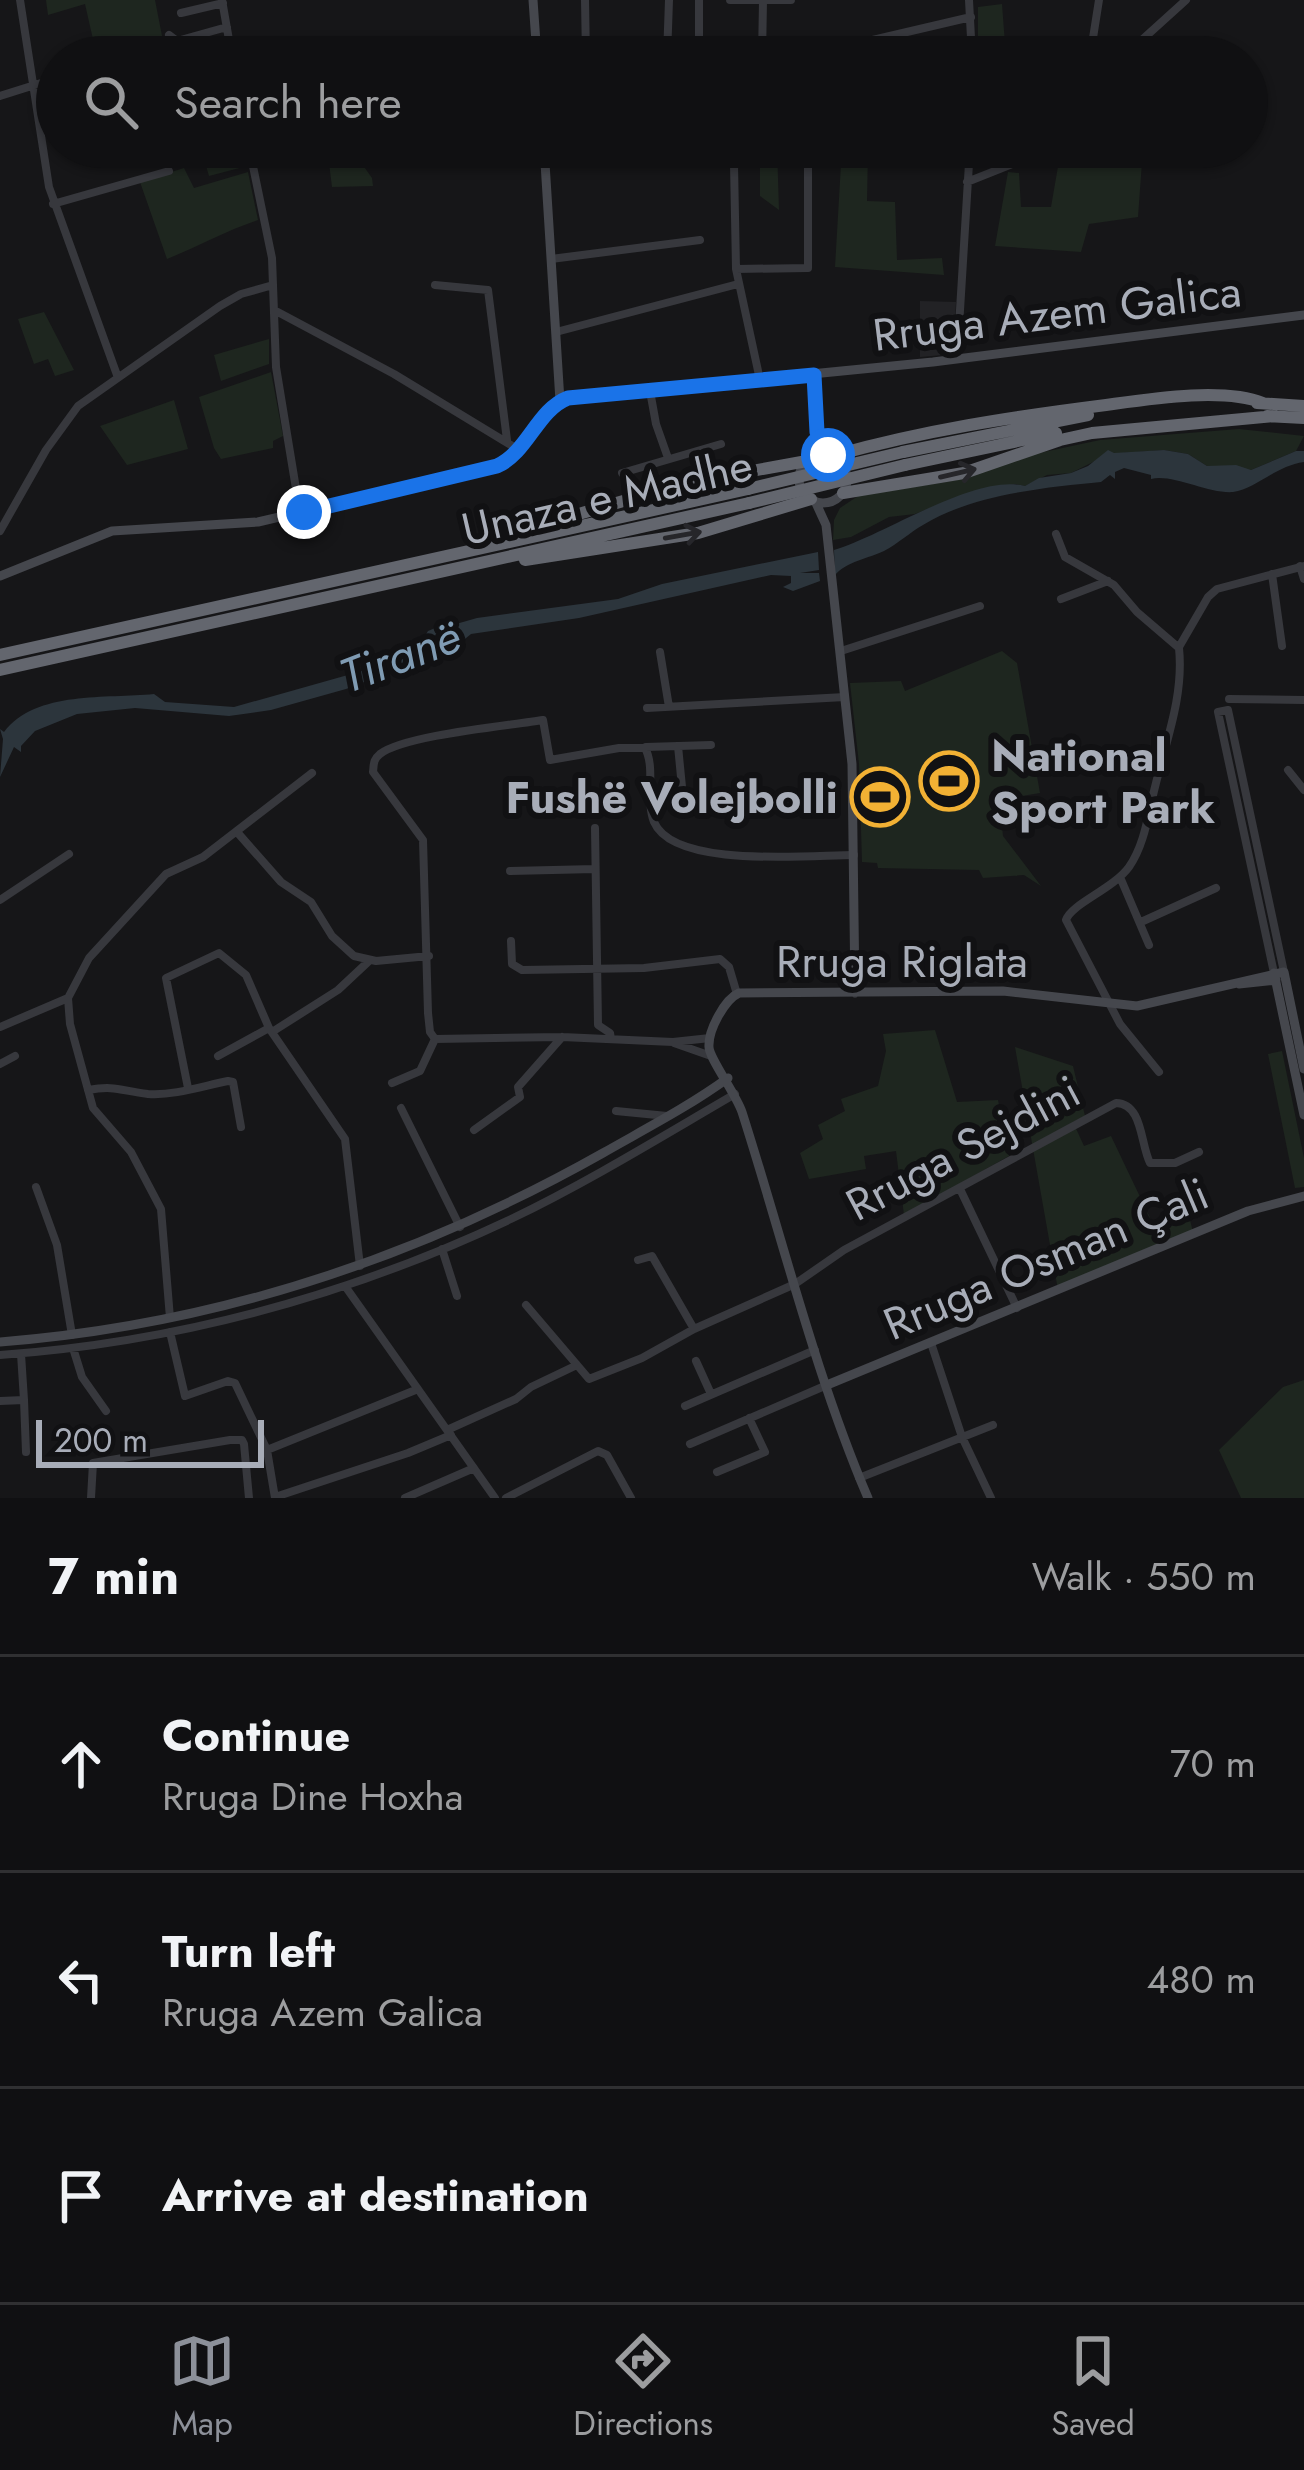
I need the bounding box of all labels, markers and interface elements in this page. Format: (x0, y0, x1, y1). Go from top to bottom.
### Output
search box (36, 36, 1268, 168)
icon: search (78, 69, 144, 135)
text: Search here (174, 70, 402, 135)
street label: Rruga Azem Galica (869, 258, 1245, 368)
route start (801, 428, 855, 482)
street label: Unaza e Madhe (455, 432, 759, 562)
one-way arrow (938, 461, 976, 484)
route end (277, 485, 331, 539)
one-way arrow (662, 523, 701, 546)
water label: Tiranë (329, 601, 471, 711)
place label: National Sport Park (991, 723, 1215, 840)
sports icon: National Sport Park (918, 750, 980, 812)
place label: Fushë Volejbolli (505, 765, 838, 830)
sports icon: Fushë Volejbolli (849, 766, 911, 828)
street label: Rruga Riglata (776, 929, 1028, 994)
street label: Rruga Sejdini (834, 1059, 1092, 1237)
street label: Rruga Osman Çali (874, 1161, 1218, 1357)
scale bar (36, 1414, 264, 1467)
text: 200 m (54, 1417, 148, 1464)
text: 7 min (48, 1539, 179, 1613)
text: Walk · 550 m (1032, 1548, 1256, 1605)
text: Continue (162, 1703, 350, 1768)
icon: ahead (48, 1731, 114, 1797)
text: 70 m (1170, 1735, 1256, 1792)
text: Rruga Dine Hoxha (162, 1768, 464, 1825)
text: Turn left (162, 1919, 335, 1984)
icon: left (48, 1947, 114, 2013)
text: 480 m (1146, 1951, 1256, 2008)
text: Rruga Azem Galica (162, 1984, 483, 2041)
icon: arrive (48, 2163, 114, 2229)
text: Arrive at destination (162, 2163, 589, 2228)
tab: Map (169, 2328, 235, 2447)
tab: Directions (573, 2328, 713, 2447)
tab: Saved (1051, 2328, 1135, 2447)

